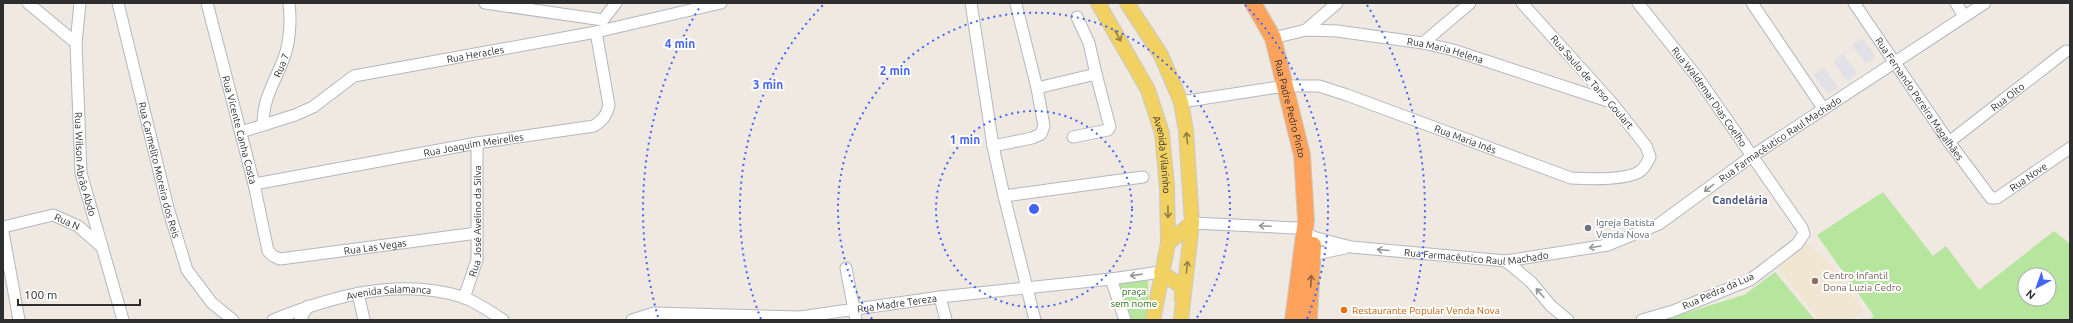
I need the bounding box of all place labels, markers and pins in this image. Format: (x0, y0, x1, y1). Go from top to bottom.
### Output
centre of rings (1027, 202, 1041, 216)
place label: Igreja Batista Venda Nova (1596, 217, 1655, 240)
marker: Igreja Batista Venda Nova (1583, 223, 1593, 233)
place label: Centro Infantil Dona Luzia Cedro (1823, 270, 1902, 293)
marker: Centro Infantil Dona Luzia Cedro (1810, 276, 1820, 286)
marker: Restaurante Popular Venda Nova (1339, 305, 1349, 315)
place label: Restaurante Popular Venda Nova (1352, 305, 1500, 316)

